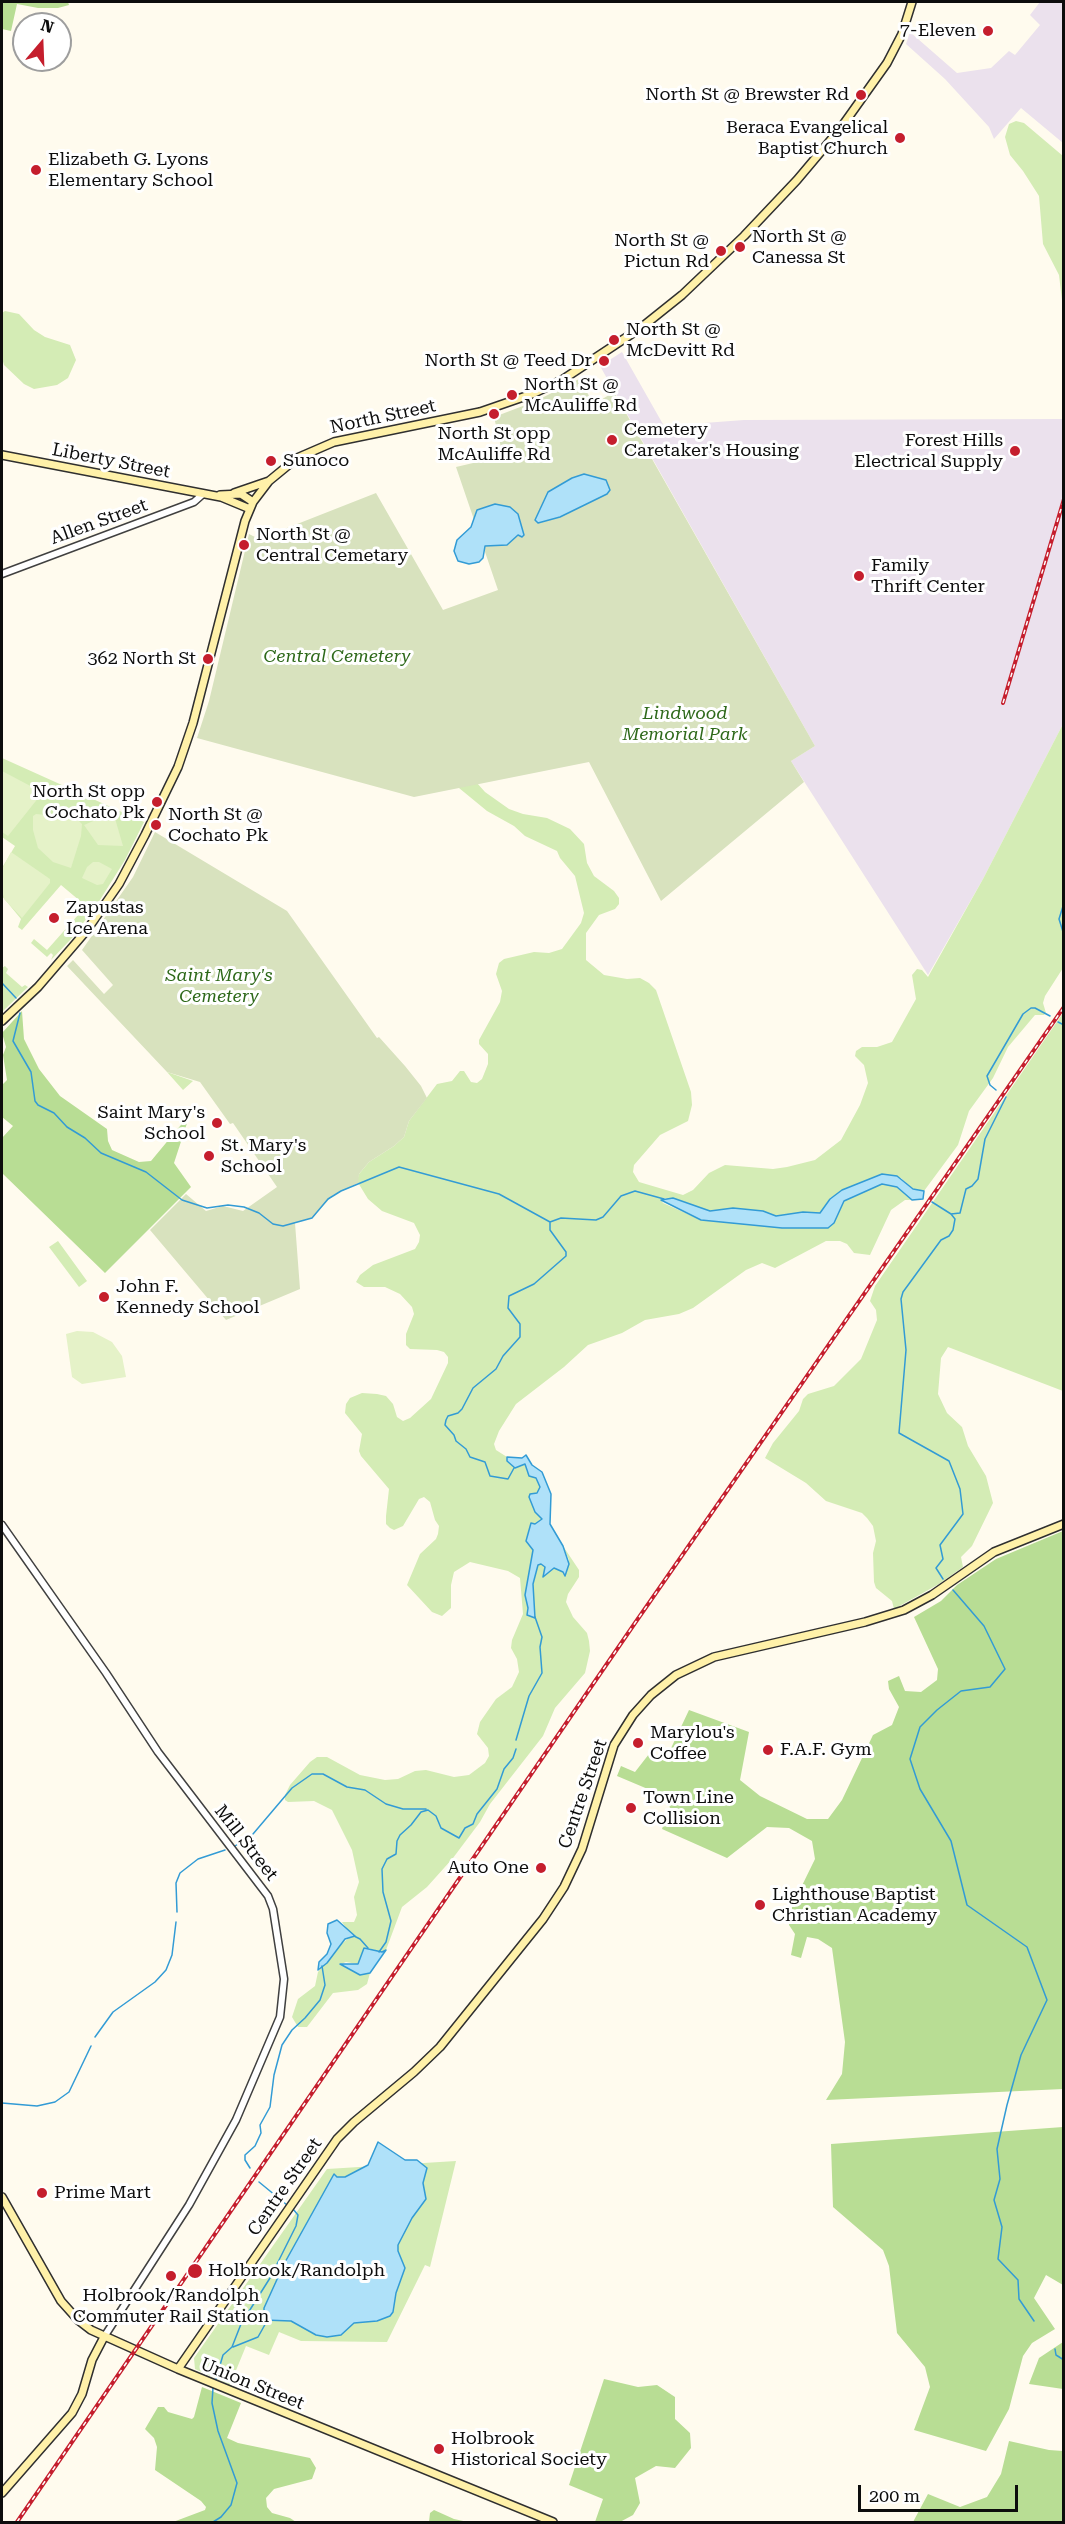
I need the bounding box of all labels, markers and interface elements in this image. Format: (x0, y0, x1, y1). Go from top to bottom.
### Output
north arrow (12, 12, 72, 72)
text: N (38, 15, 56, 37)
place label: 7-Eleven (900, 20, 976, 42)
marker: 7-Eleven (981, 24, 995, 38)
place label: North St @ Brewster Rd (645, 84, 849, 106)
marker: North St @ Brewster Rd (854, 88, 868, 102)
place label: Beraca Evangelical Baptist Church (726, 117, 888, 160)
marker: Beraca Evangelical Baptist Church (893, 131, 907, 145)
place label: Elizabeth G. Lyons Elementary School (48, 149, 213, 192)
marker: Elizabeth G. Lyons Elementary School (29, 163, 43, 177)
place label: North St @ Canessa St (752, 226, 847, 268)
place label: North St @ Pictun Rd (614, 230, 709, 272)
marker: North St @ Canessa St (733, 240, 747, 254)
marker: North St @ Pictun Rd (714, 244, 728, 258)
place label: North St @ McDevitt Rd (626, 319, 735, 362)
marker: North St @ McDevitt Rd (607, 333, 621, 347)
place label: North St @ Teed Dr (425, 350, 592, 372)
marker: North St @ Teed Dr (597, 354, 611, 368)
place label: North St @ McAuliffe Rd (524, 374, 637, 416)
marker: North St @ McAuliffe Rd (505, 388, 519, 402)
street label: North Street (328, 395, 438, 439)
marker: North St opp McAuliffe Rd (487, 407, 501, 421)
place label: Cemetery Caretaker's Housing (624, 419, 799, 462)
place label: North St opp McAuliffe Rd (437, 423, 551, 466)
place label: Forest Hills Electrical Supply (854, 430, 1003, 472)
marker: Cemetery Caretaker's Housing (605, 433, 619, 447)
street label: Liberty Street (50, 439, 172, 483)
marker: Forest Hills Electrical Supply (1008, 444, 1022, 458)
place label: Sunoco (283, 450, 349, 472)
marker: Sunoco (264, 454, 278, 468)
street label: Allen Street (48, 494, 150, 550)
place label: North St @ Central Cemetary (256, 524, 408, 566)
marker: North St @ Central Cemetary (237, 538, 251, 552)
place label: Family Thrift Center (871, 555, 985, 598)
marker: Family Thrift Center (852, 569, 866, 583)
park label: Central Cemetery (263, 646, 411, 668)
place label: 362 North St (88, 648, 196, 670)
marker: 362 North St (201, 652, 215, 666)
park label: Lindwood Memorial Park (622, 703, 748, 746)
place label: North St opp Cochato Pk (32, 781, 145, 824)
marker: North St opp Cochato Pk (150, 795, 164, 809)
place label: North St @ Cochato Pk (168, 804, 268, 846)
marker: North St @ Cochato Pk (149, 818, 163, 832)
place label: Zapustas Ice Arena (66, 897, 148, 940)
marker: Zapustas Ice Arena (47, 911, 61, 925)
park label: Saint Mary's Cemetery (165, 965, 273, 1008)
place label: Saint Mary's School (97, 1102, 205, 1144)
marker: Saint Mary's School (210, 1116, 224, 1130)
place label: St. Mary's School (221, 1135, 306, 1178)
marker: St. Mary's School (202, 1149, 216, 1163)
place label: John F. Kennedy School (116, 1276, 259, 1318)
marker: John F. Kennedy School (97, 1290, 111, 1304)
place label: Marylou's Coffee (650, 1722, 735, 1764)
street label: Centre Street (554, 1736, 612, 1852)
marker: Marylou's Coffee (631, 1736, 645, 1750)
place label: F.A.F. Gym (780, 1739, 872, 1761)
marker: F.A.F. Gym (761, 1743, 775, 1757)
place label: Town Line Collision (643, 1787, 734, 1830)
street label: Mill Street (210, 1801, 282, 1885)
marker: Town Line Collision (624, 1801, 638, 1815)
place label: Auto One (447, 1857, 529, 1879)
marker: Auto One (534, 1861, 548, 1875)
place label: Lighthouse Baptist Christian Academy (772, 1884, 937, 1926)
marker: Lighthouse Baptist Christian Academy (753, 1898, 767, 1912)
street label: Centre Street (243, 2134, 327, 2240)
place label: Prime Mart (54, 2182, 151, 2204)
marker: Prime Mart (35, 2186, 49, 2200)
place label: Holbrook/Randolph (208, 2260, 385, 2282)
marker: Holbrook/Randolph (186, 2262, 204, 2280)
marker: Holbrook/Randolph Commuter Rail Station (164, 2269, 178, 2283)
place label: Holbrook/Randolph Commuter Rail Station (73, 2285, 269, 2328)
street label: Union Street (197, 2353, 307, 2415)
place label: Holbrook Historical Society (451, 2428, 607, 2470)
marker: Holbrook Historical Society (432, 2442, 446, 2456)
scale bar (861, 2473, 1022, 2511)
text: 200 m (869, 2485, 920, 2506)

